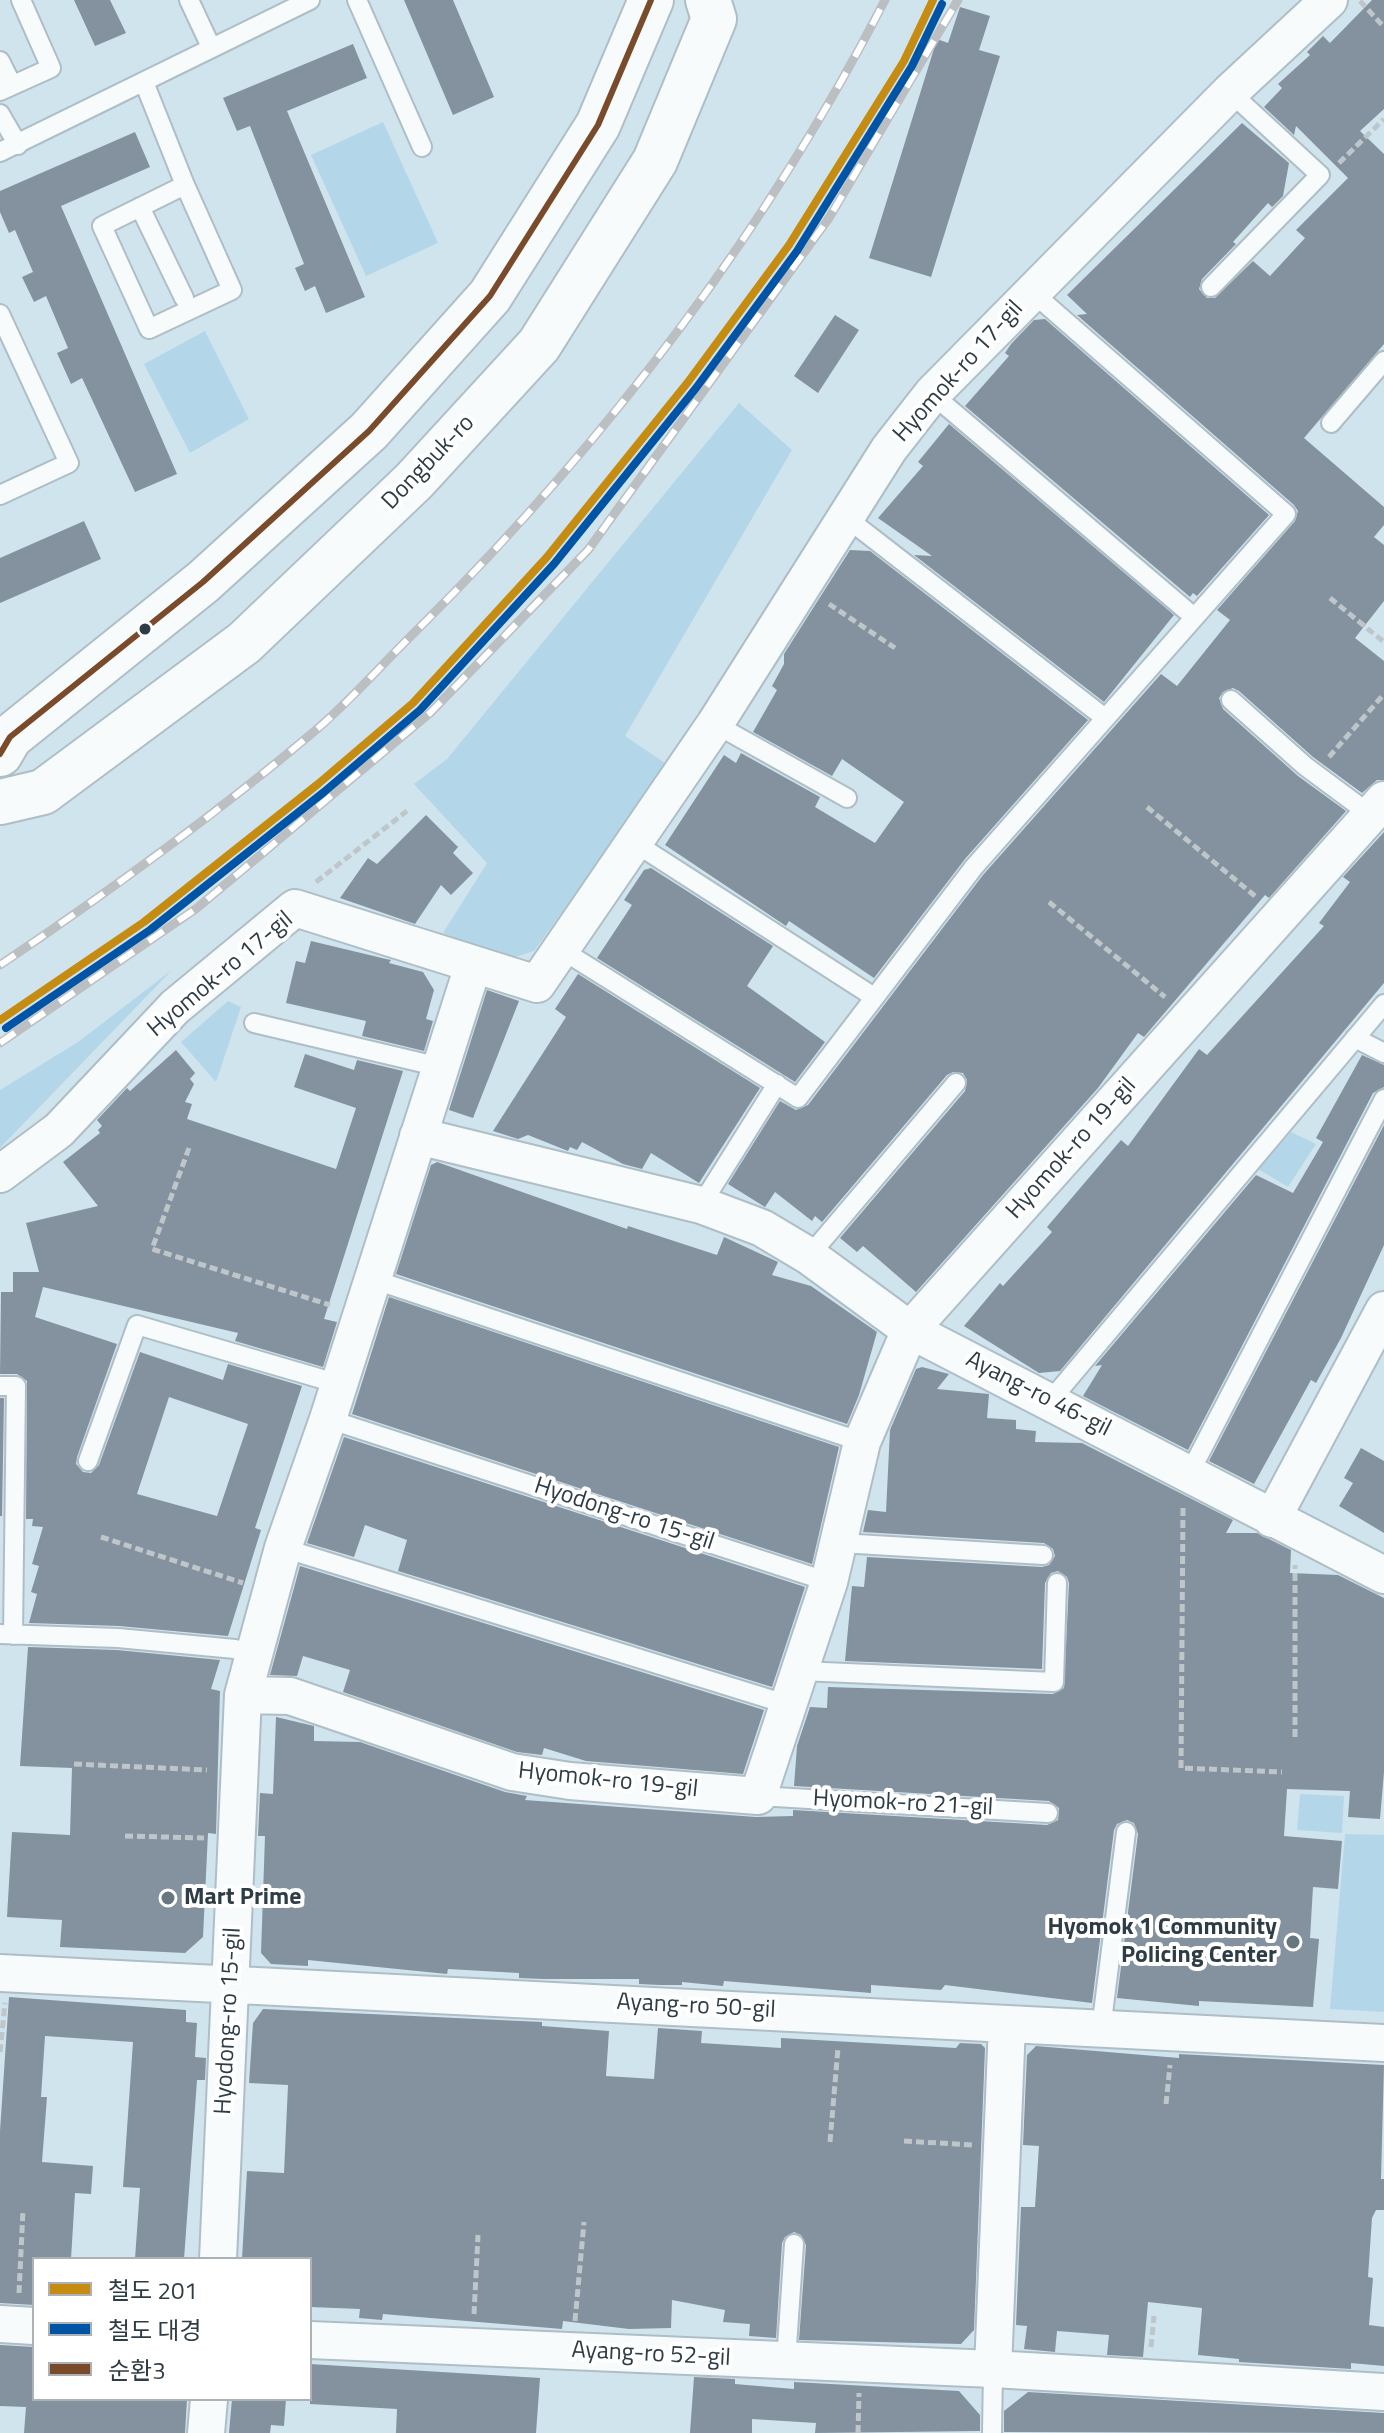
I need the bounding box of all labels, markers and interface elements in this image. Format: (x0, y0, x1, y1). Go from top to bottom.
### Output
street label: Hyomok-ro 17-gil (888, 295, 1030, 449)
street label: Dongbuk-ro (377, 410, 481, 516)
unlabelled marker (137, 621, 153, 637)
street label: Hyomok-ro 17-gil (143, 906, 299, 1044)
street label: Hyomok-ro 19-gil (1001, 1072, 1143, 1226)
street label: Ayang-ro 46-gil (961, 1346, 1115, 1444)
street label: Hyodong-ro 15-gil (530, 1472, 718, 1558)
street label: Hyomok-ro 19-gil (517, 1757, 699, 1805)
street label: Hyomok-ro 21-gil (812, 1785, 994, 1823)
place label: Mart Prime (184, 1884, 301, 1912)
marker: Mart Prime (159, 1889, 177, 1907)
place label: Hyomok 1 Community Policing Center (1048, 1914, 1277, 1970)
street label: Hyodong-ro 15-gil (210, 1927, 248, 2115)
marker: Hyomok 1 Community Policing Center (1284, 1933, 1302, 1951)
street label: Ayang-ro 50-gil (616, 1988, 776, 2026)
legend (32, 2257, 312, 2401)
text: 철도 201 (108, 2272, 198, 2308)
text: 철도 대경 (108, 2312, 202, 2348)
street label: Ayang-ro 52-gil (571, 2336, 731, 2374)
text: 순환3 (108, 2352, 166, 2388)

